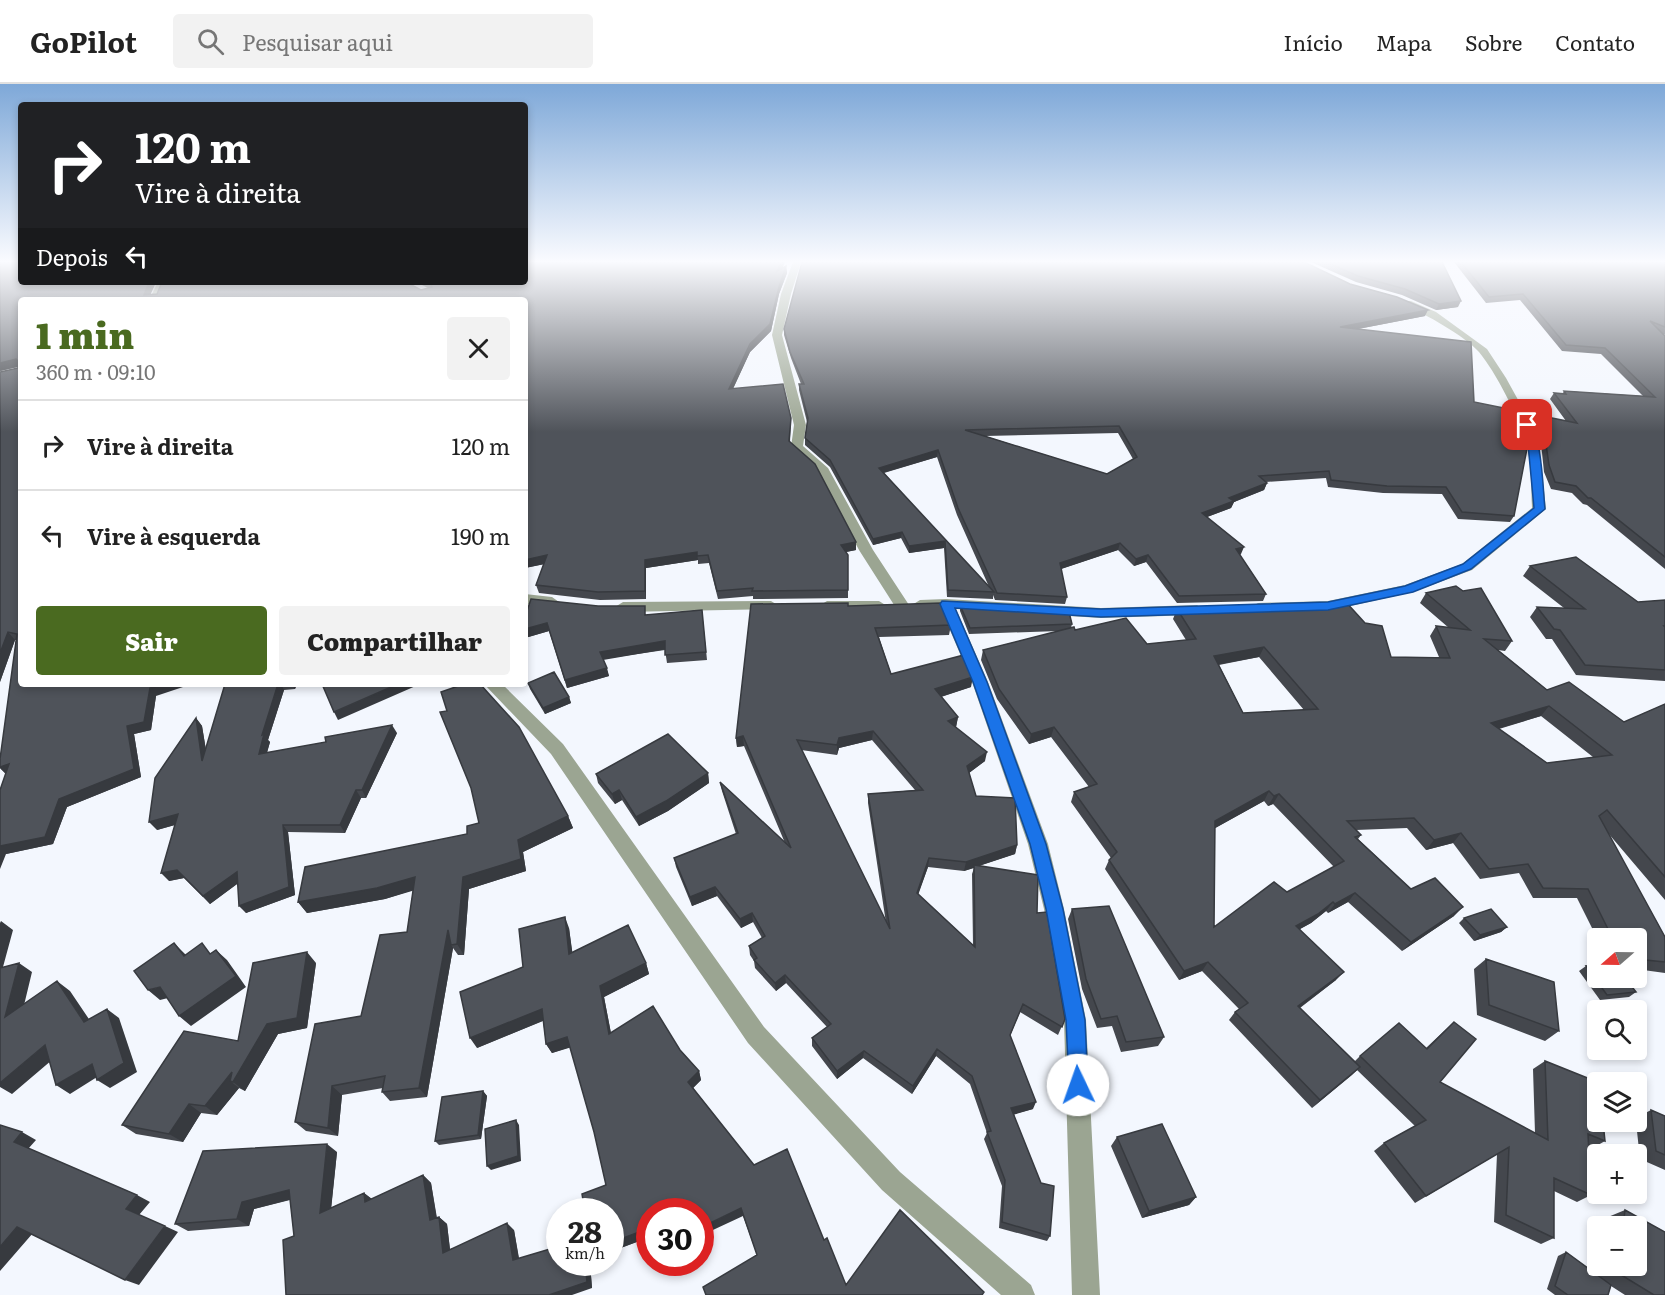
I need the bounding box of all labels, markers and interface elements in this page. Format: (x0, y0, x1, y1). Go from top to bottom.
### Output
search box (173, 14, 593, 68)
text: GoPilot (30, 20, 137, 62)
icon: search (194, 25, 227, 58)
text: Pesquisar aqui (242, 25, 393, 58)
text: Início (1284, 26, 1343, 57)
text: Mapa (1376, 26, 1432, 57)
text: Sobre (1465, 26, 1522, 57)
text: Contato (1555, 26, 1635, 57)
text: 120 m (135, 114, 251, 176)
icon: right (36, 126, 114, 204)
text: Vire à direita (135, 171, 301, 211)
text: Depois (36, 240, 108, 273)
icon: left (120, 240, 153, 273)
text: 1 min (36, 307, 134, 360)
button: close (447, 317, 510, 380)
text: 360 m · 09:10 (36, 356, 156, 386)
pin (1501, 399, 1552, 450)
icon: arrive (1510, 408, 1543, 441)
icon: right (36, 429, 69, 462)
text: Vire à direita (87, 429, 234, 462)
text: 120 m (451, 429, 510, 462)
icon: left (36, 519, 69, 552)
text: Vire à esquerda (87, 519, 260, 552)
text: 190 m (451, 519, 510, 552)
button: Sair (36, 606, 267, 675)
button: Compartilhar (279, 606, 510, 675)
north arrow (1587, 928, 1647, 988)
map controls (1587, 928, 1647, 1276)
button: search (1587, 1000, 1647, 1060)
position arrow (1046, 1053, 1110, 1117)
button: layers (1587, 1072, 1647, 1132)
button: + (1587, 1144, 1647, 1204)
speed limit sign: 30 (636, 1198, 714, 1276)
text: 28 (568, 1208, 602, 1252)
button: − (1587, 1216, 1647, 1276)
text: km/h (565, 1241, 605, 1264)

